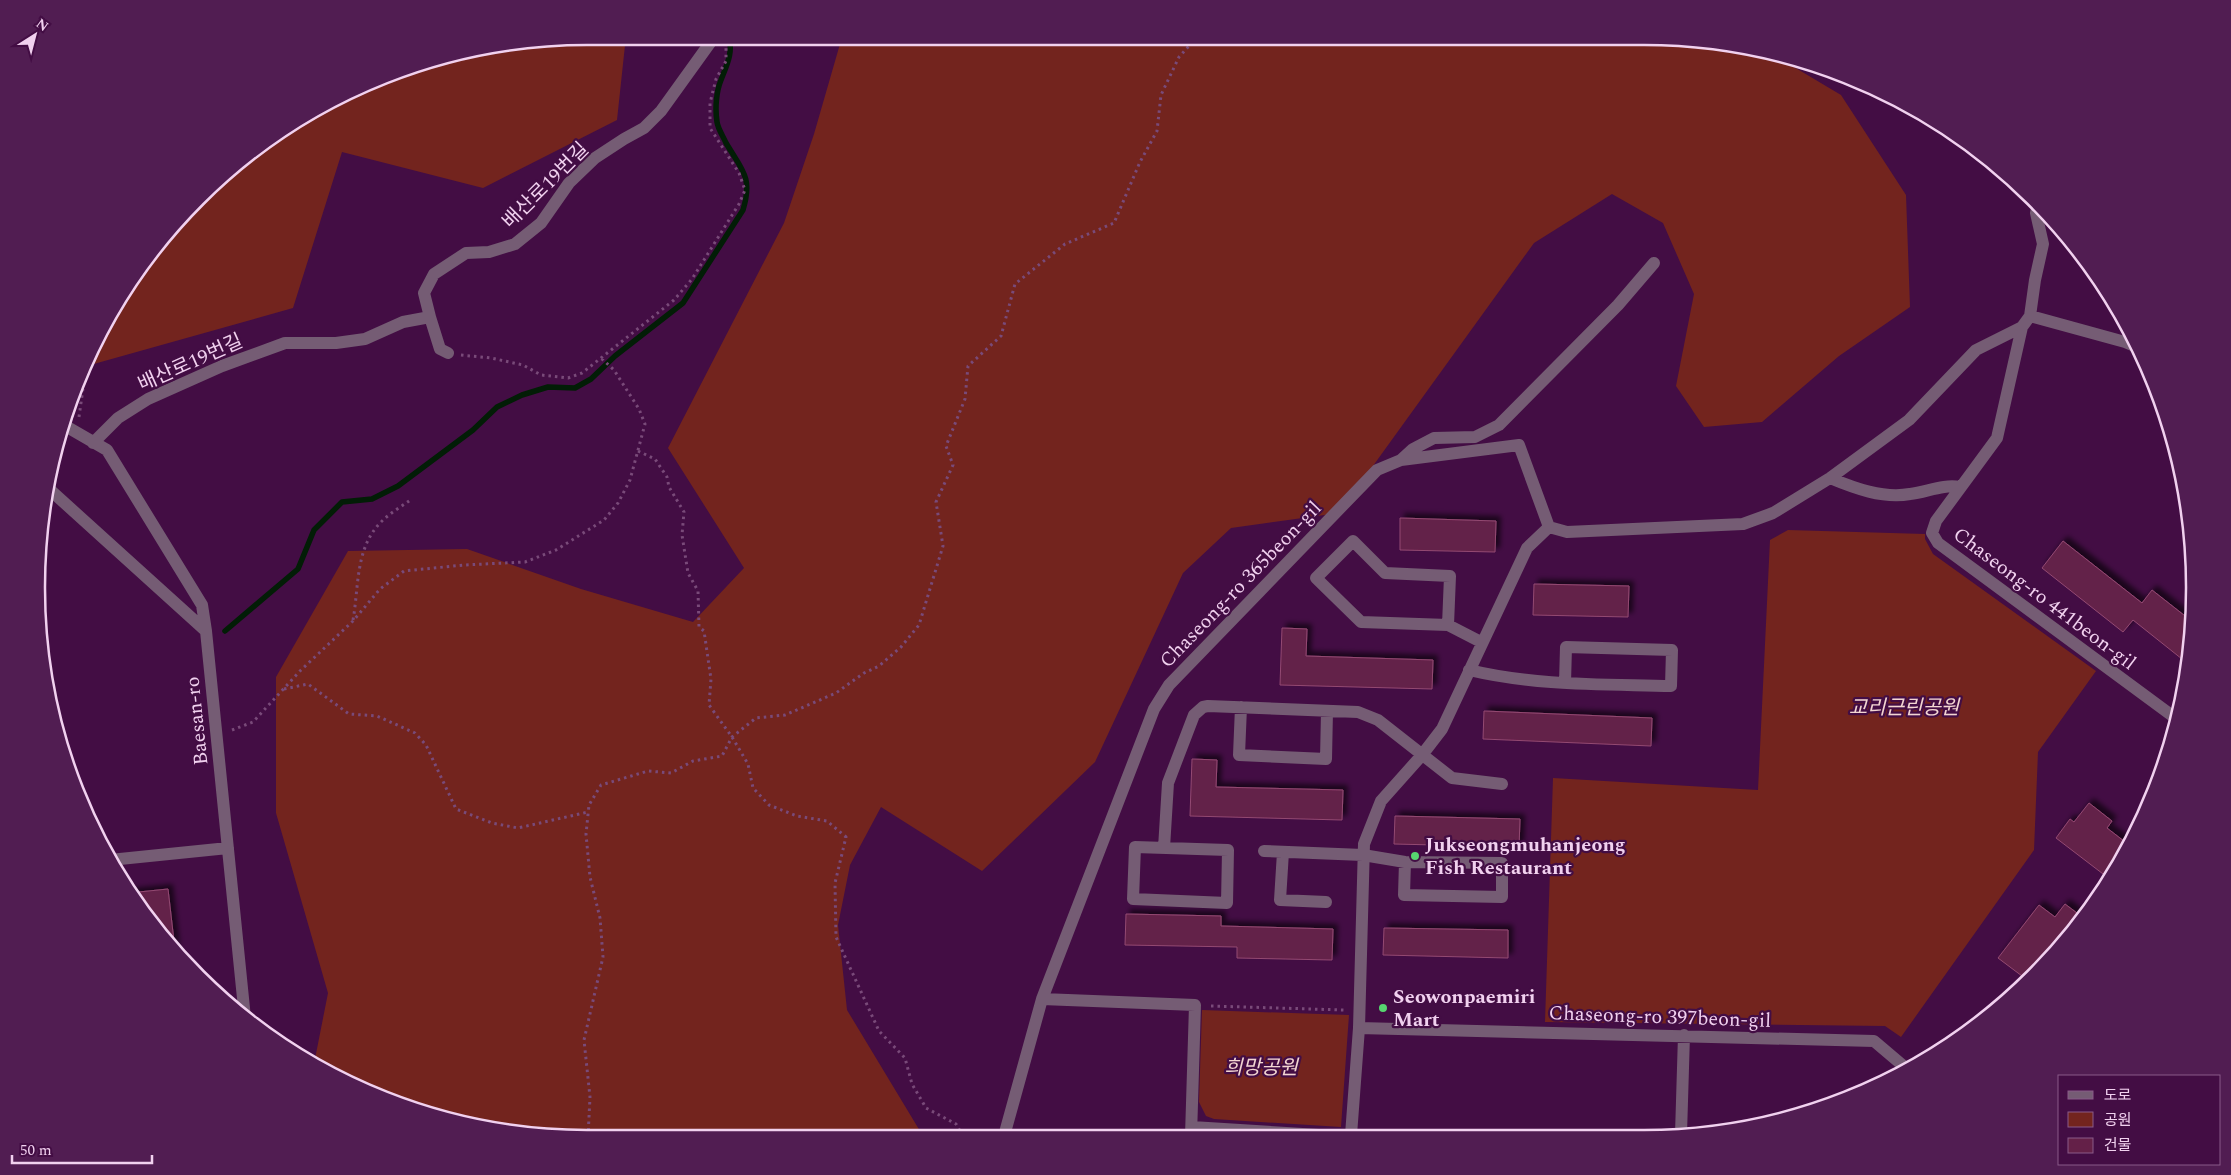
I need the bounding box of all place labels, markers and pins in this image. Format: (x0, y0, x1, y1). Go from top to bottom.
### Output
place label: Jukseongmuhanjeong Fish Restaurant (1425, 830, 1626, 883)
marker: Jukseongmuhanjeong Fish Restaurant (1409, 850, 1421, 862)
place label: Seowonpaemiri Mart (1393, 982, 1536, 1035)
marker: Seowonpaemiri Mart (1377, 1002, 1389, 1014)

